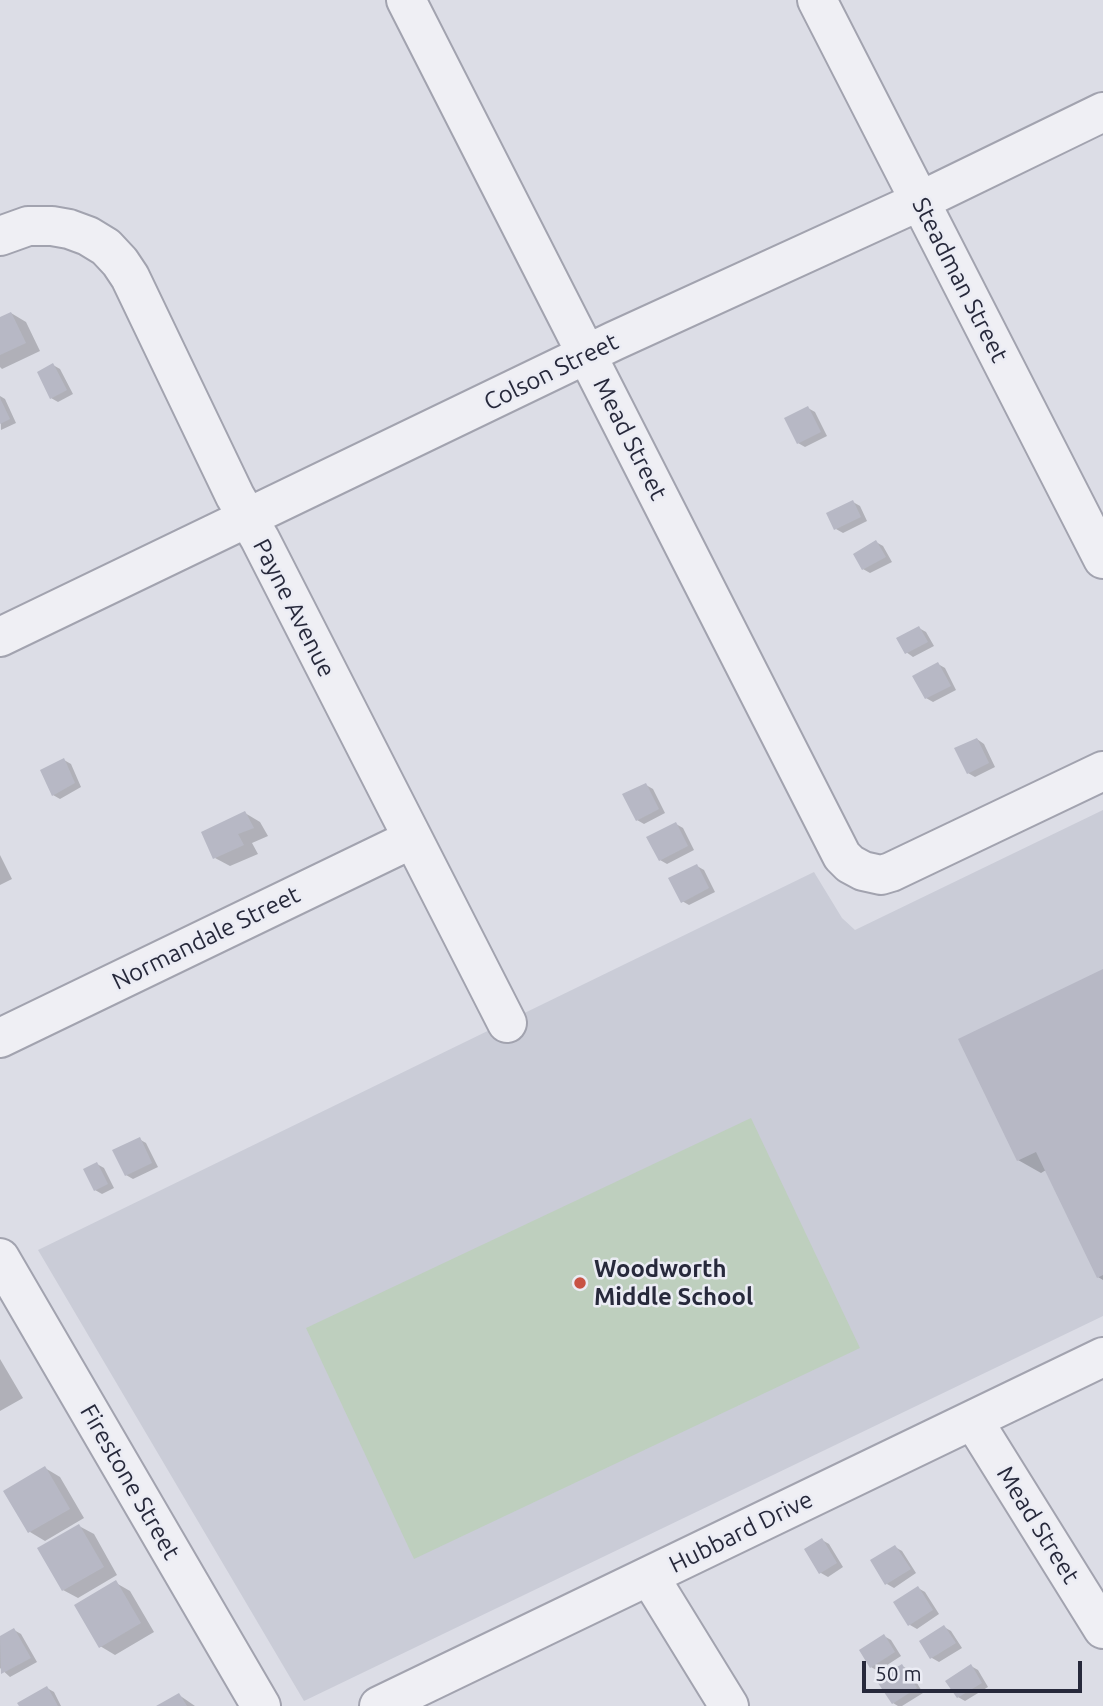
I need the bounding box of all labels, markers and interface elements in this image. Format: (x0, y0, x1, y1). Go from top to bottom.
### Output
street label: Steadman Street (906, 193, 1014, 367)
street label: Colson Street (479, 327, 623, 417)
street label: Mead Street (587, 373, 673, 505)
street label: Payne Avenue (247, 534, 341, 682)
street label: Normandale Street (107, 880, 305, 996)
place label: Woodworth Middle School (594, 1255, 753, 1311)
marker: Woodworth Middle School (572, 1275, 588, 1291)
street label: Firestone Street (74, 1399, 186, 1565)
street label: Mead Street (991, 1461, 1085, 1589)
street label: Hubbard Drive (664, 1485, 818, 1579)
scale bar (865, 1646, 1086, 1690)
text: 50 m (875, 1661, 922, 1685)

